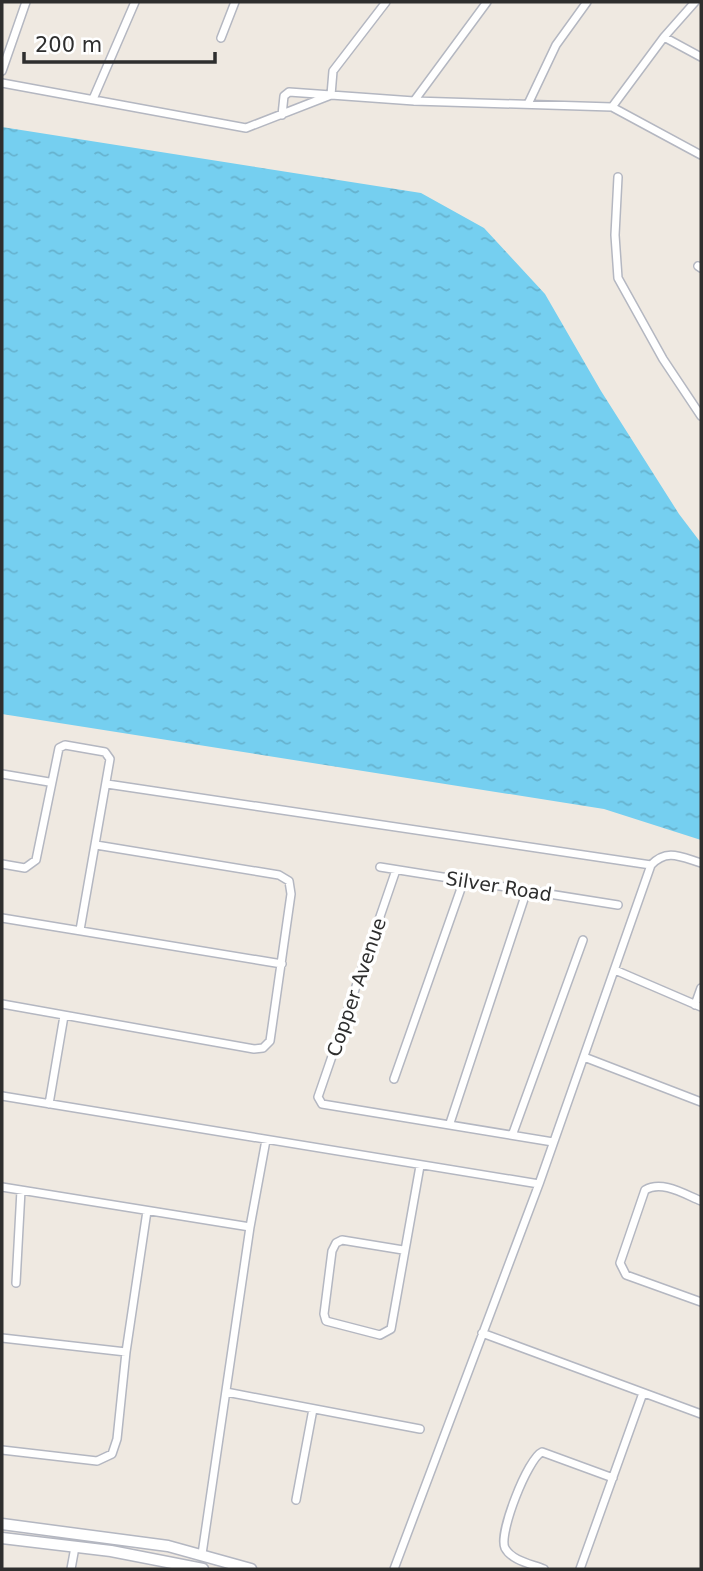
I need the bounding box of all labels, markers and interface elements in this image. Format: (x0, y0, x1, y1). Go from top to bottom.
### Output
scale bar (24, 21, 215, 65)
text: 200 m (35, 33, 102, 57)
street label: Silver Road (444, 867, 554, 905)
street label: Copper Avenue (322, 915, 390, 1059)

